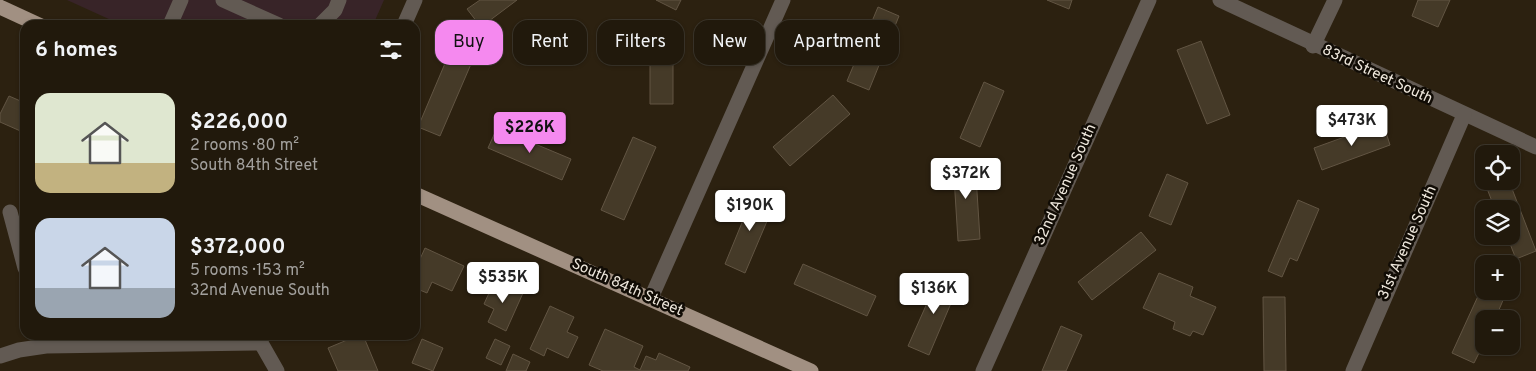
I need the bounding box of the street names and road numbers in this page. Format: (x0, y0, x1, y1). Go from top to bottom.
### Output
street label: 83rd Street South (1319, 41, 1435, 109)
street label: 32nd Avenue South (1031, 121, 1101, 249)
street label: 31st Avenue South (1374, 183, 1442, 303)
street label: South 84th Street (568, 255, 686, 321)

